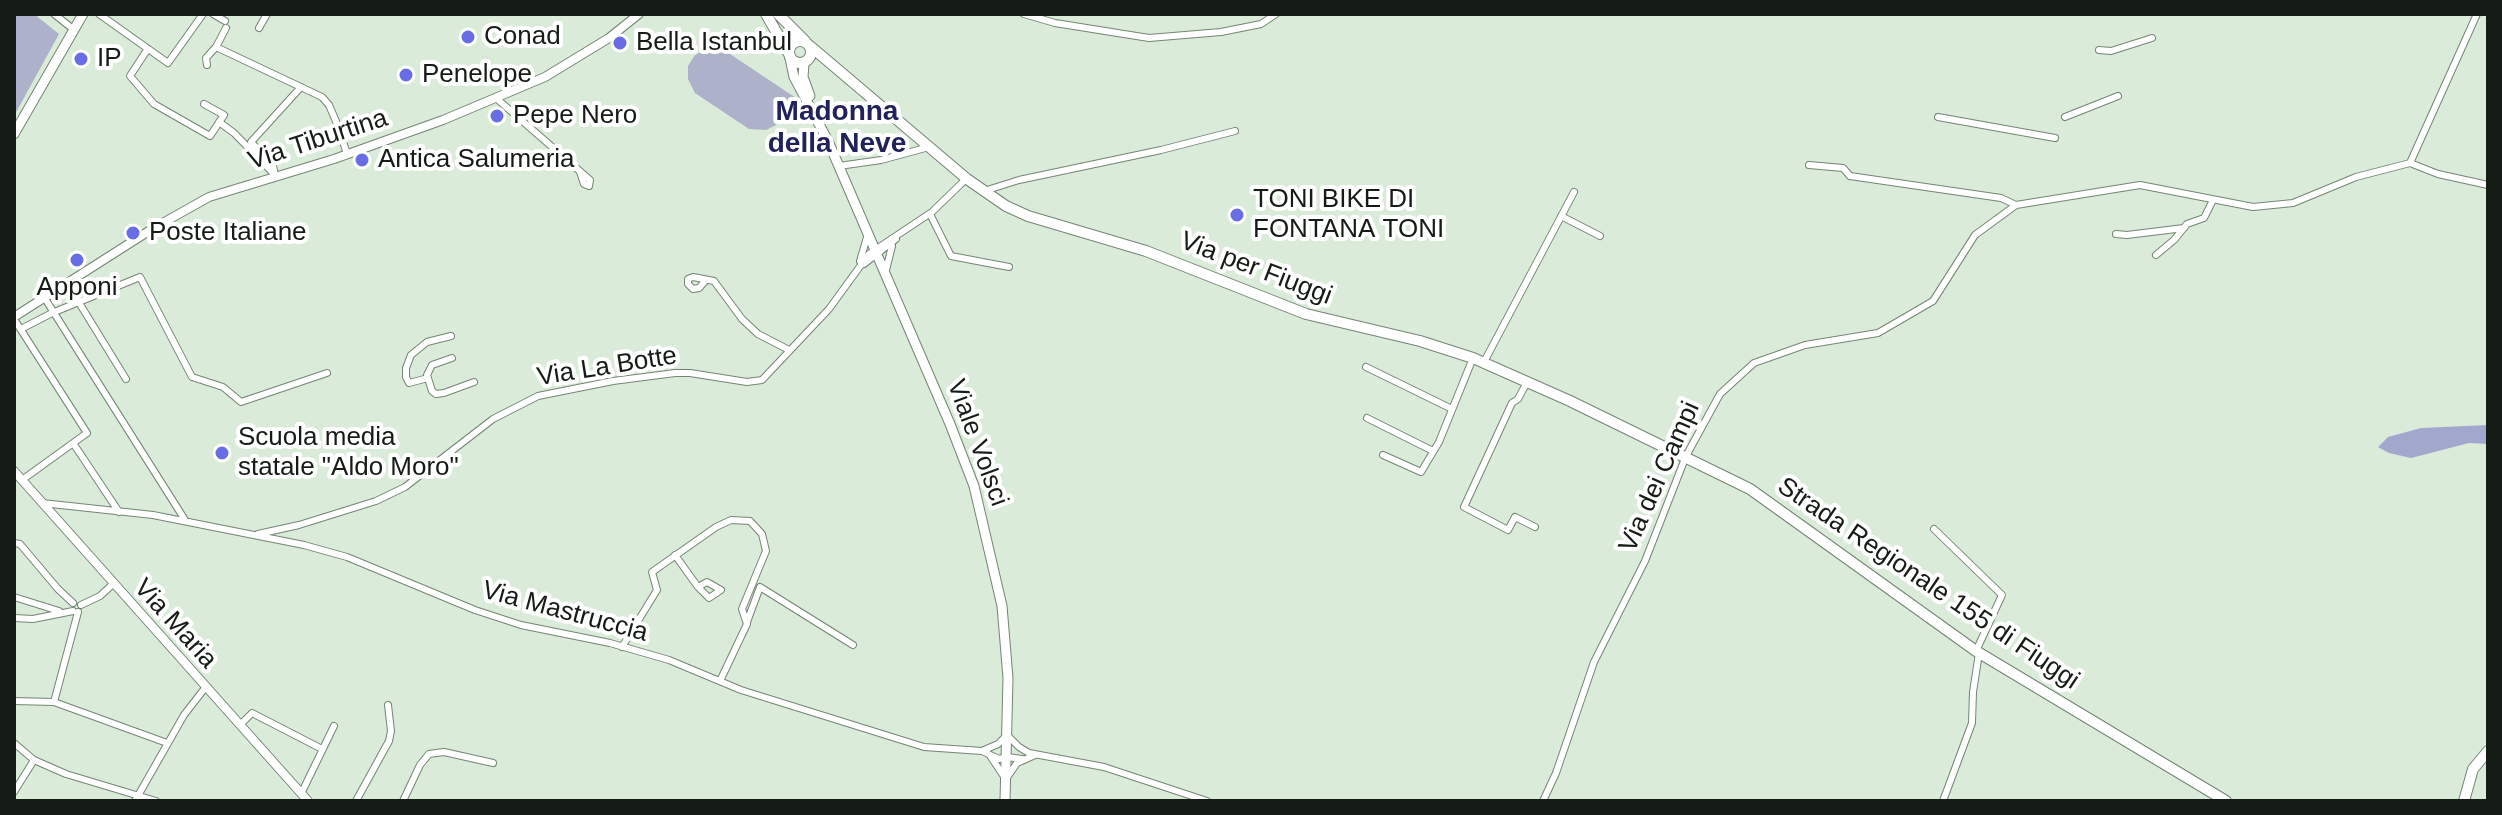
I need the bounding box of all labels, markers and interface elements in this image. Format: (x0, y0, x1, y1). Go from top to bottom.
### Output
place label: Conad (484, 21, 561, 53)
place label: Bella Istanbul (636, 27, 792, 59)
marker: Conad (459, 28, 477, 46)
marker: Bella Istanbul (611, 34, 629, 52)
place label: IP (97, 43, 122, 75)
marker: IP (72, 50, 90, 68)
place label: Penelope (422, 59, 532, 91)
marker: Penelope (397, 66, 415, 84)
district label: Madonna della Neve (768, 95, 906, 161)
place label: Pepe Nero (513, 100, 637, 132)
street label: Via Tiburtina (244, 103, 392, 177)
marker: Pepe Nero (488, 107, 506, 125)
place label: Antica Salumeria (378, 144, 575, 176)
marker: Antica Salumeria (353, 151, 371, 169)
place label: TONI BIKE DI FONTANA TONI (1253, 184, 1444, 246)
marker: TONI BIKE DI FONTANA TONI (1228, 206, 1246, 224)
place label: Poste Italiane (149, 217, 307, 249)
marker: Poste Italiane (124, 224, 142, 242)
street label: Via per Fiuggi (1176, 226, 1336, 312)
marker: Apponi (68, 251, 86, 269)
place label: Apponi (37, 272, 117, 304)
street label: Via La Botte (535, 341, 679, 393)
street label: Viale Volsci (940, 375, 1014, 511)
street label: Via dei Campi (1613, 397, 1707, 557)
place label: Scuola media statale "Aldo Moro" (238, 422, 459, 484)
marker: Scuola media statale "Aldo Moro" (213, 444, 231, 462)
street label: Strada Regionale 155 di Fiuggi (1771, 471, 2085, 697)
street label: Via Maria (127, 573, 223, 675)
street label: Via Mastruccia (479, 575, 651, 649)

